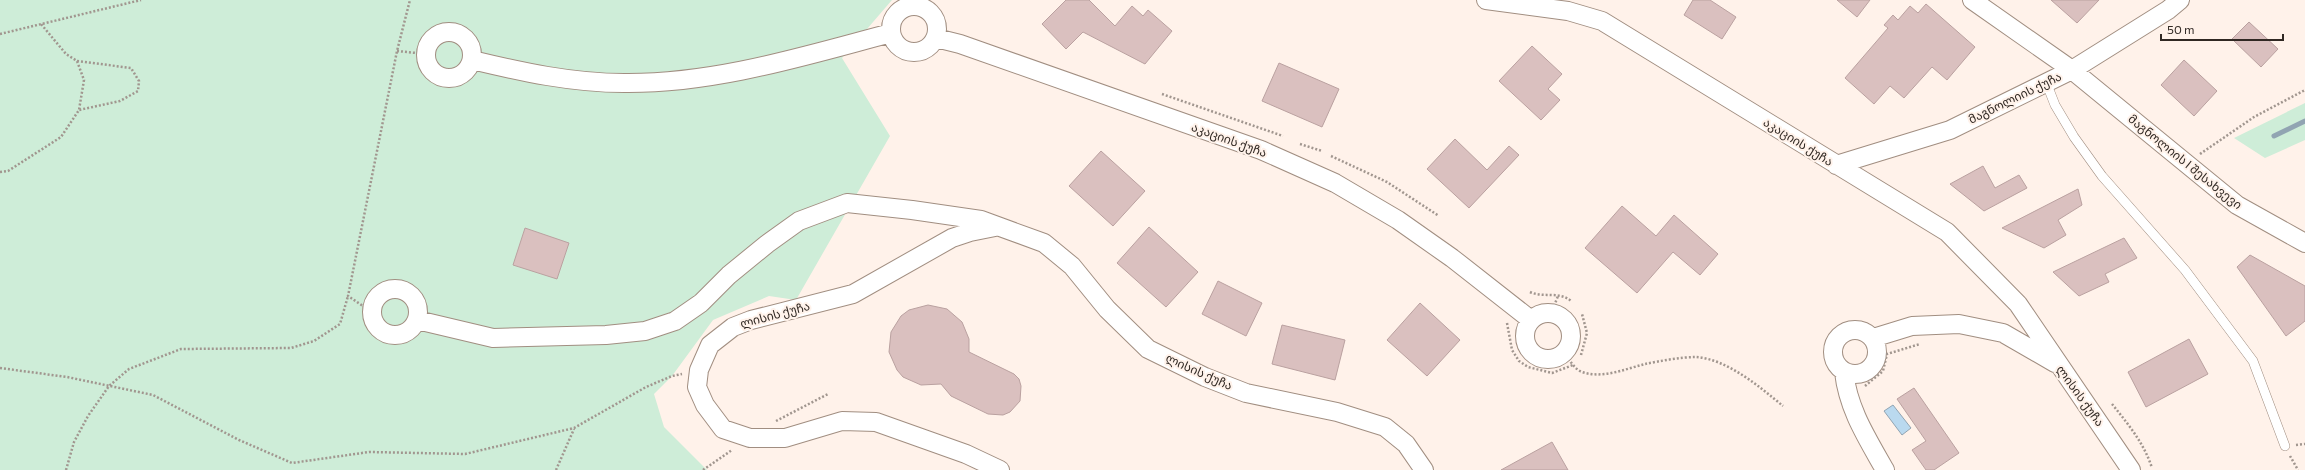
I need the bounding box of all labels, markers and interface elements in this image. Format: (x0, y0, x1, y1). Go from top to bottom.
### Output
scale bar (2161, 16, 2283, 42)
text: 50 m (2167, 22, 2195, 36)
street label: მაგნოლიის ქუჩა (1966, 68, 2064, 128)
street label: მაგნოლიის I შესახვევი (2125, 111, 2245, 213)
street label: აკაციის ქუჩა (1761, 114, 1836, 169)
street label: აკაციის ქუჩა (1189, 119, 1269, 160)
street label: ლისის ქუჩა (738, 298, 812, 332)
street label: ლისის ქუჩა (1163, 350, 1235, 394)
street label: ლისის ქუჩა (2052, 362, 2108, 430)

